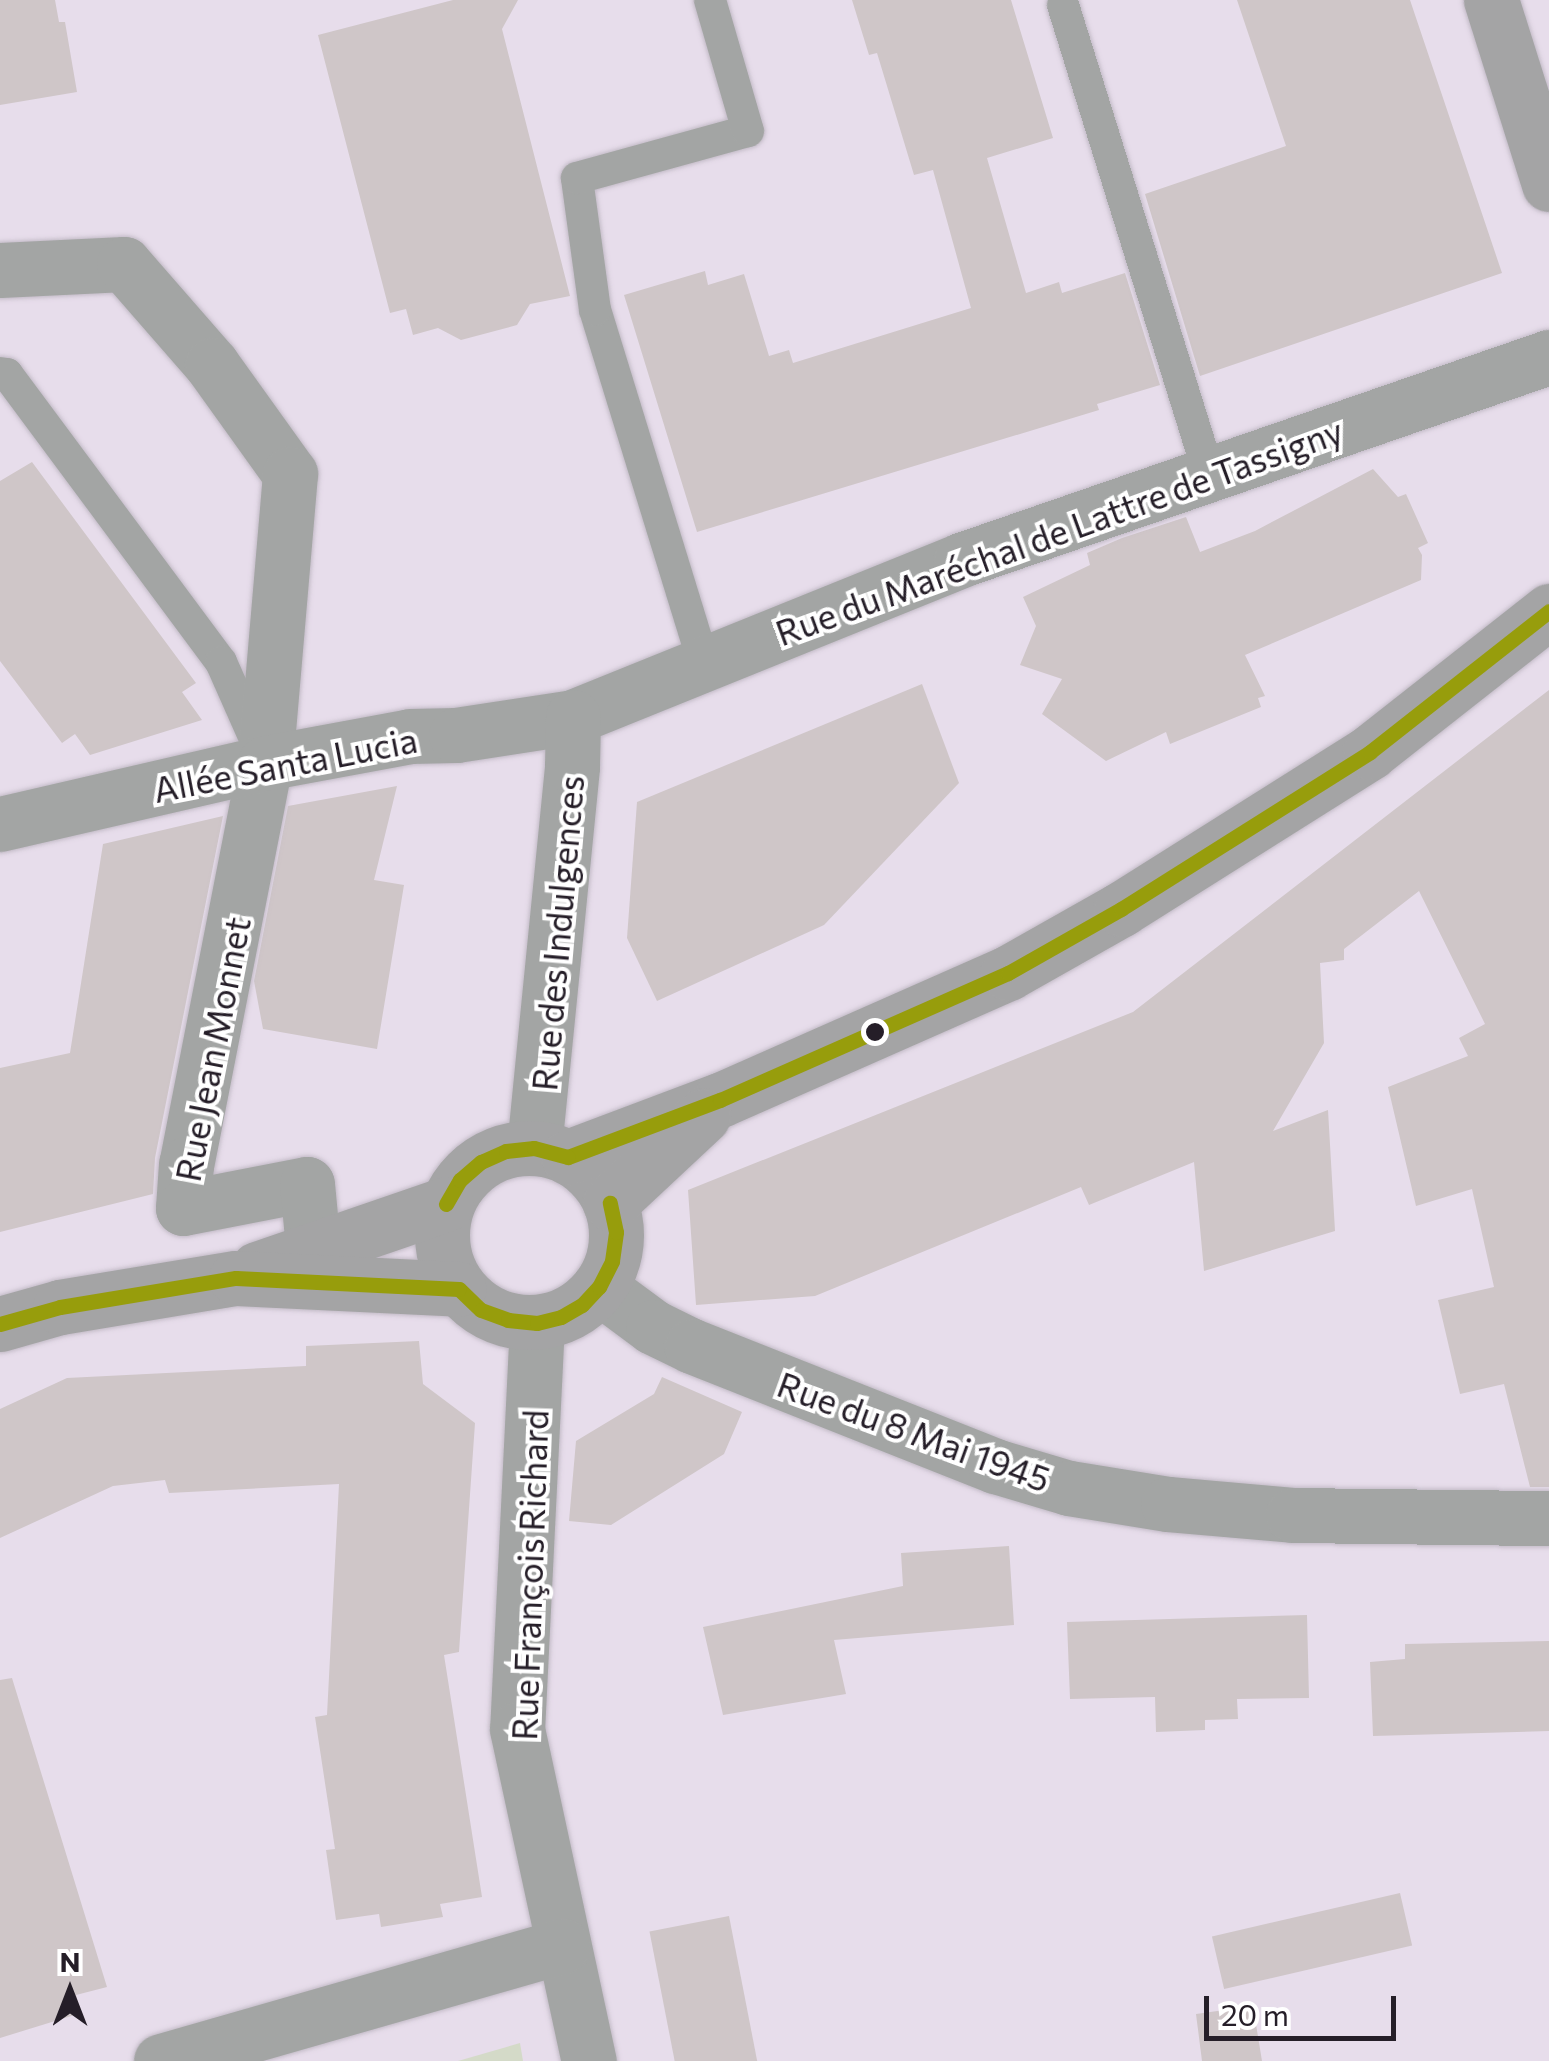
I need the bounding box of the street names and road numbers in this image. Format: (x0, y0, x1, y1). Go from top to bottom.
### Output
street label: Rue du Maréchal de Lattre de Tassigny (770, 409, 1348, 653)
street label: Allée Santa Lucia (149, 718, 421, 810)
street label: Rue des Indulgences (522, 773, 592, 1093)
street label: Rue Jean Monnet (166, 913, 258, 1185)
street label: Rue du 8 Mai 1945 (772, 1362, 1056, 1500)
street label: Rue François Richard (502, 1409, 556, 1741)

